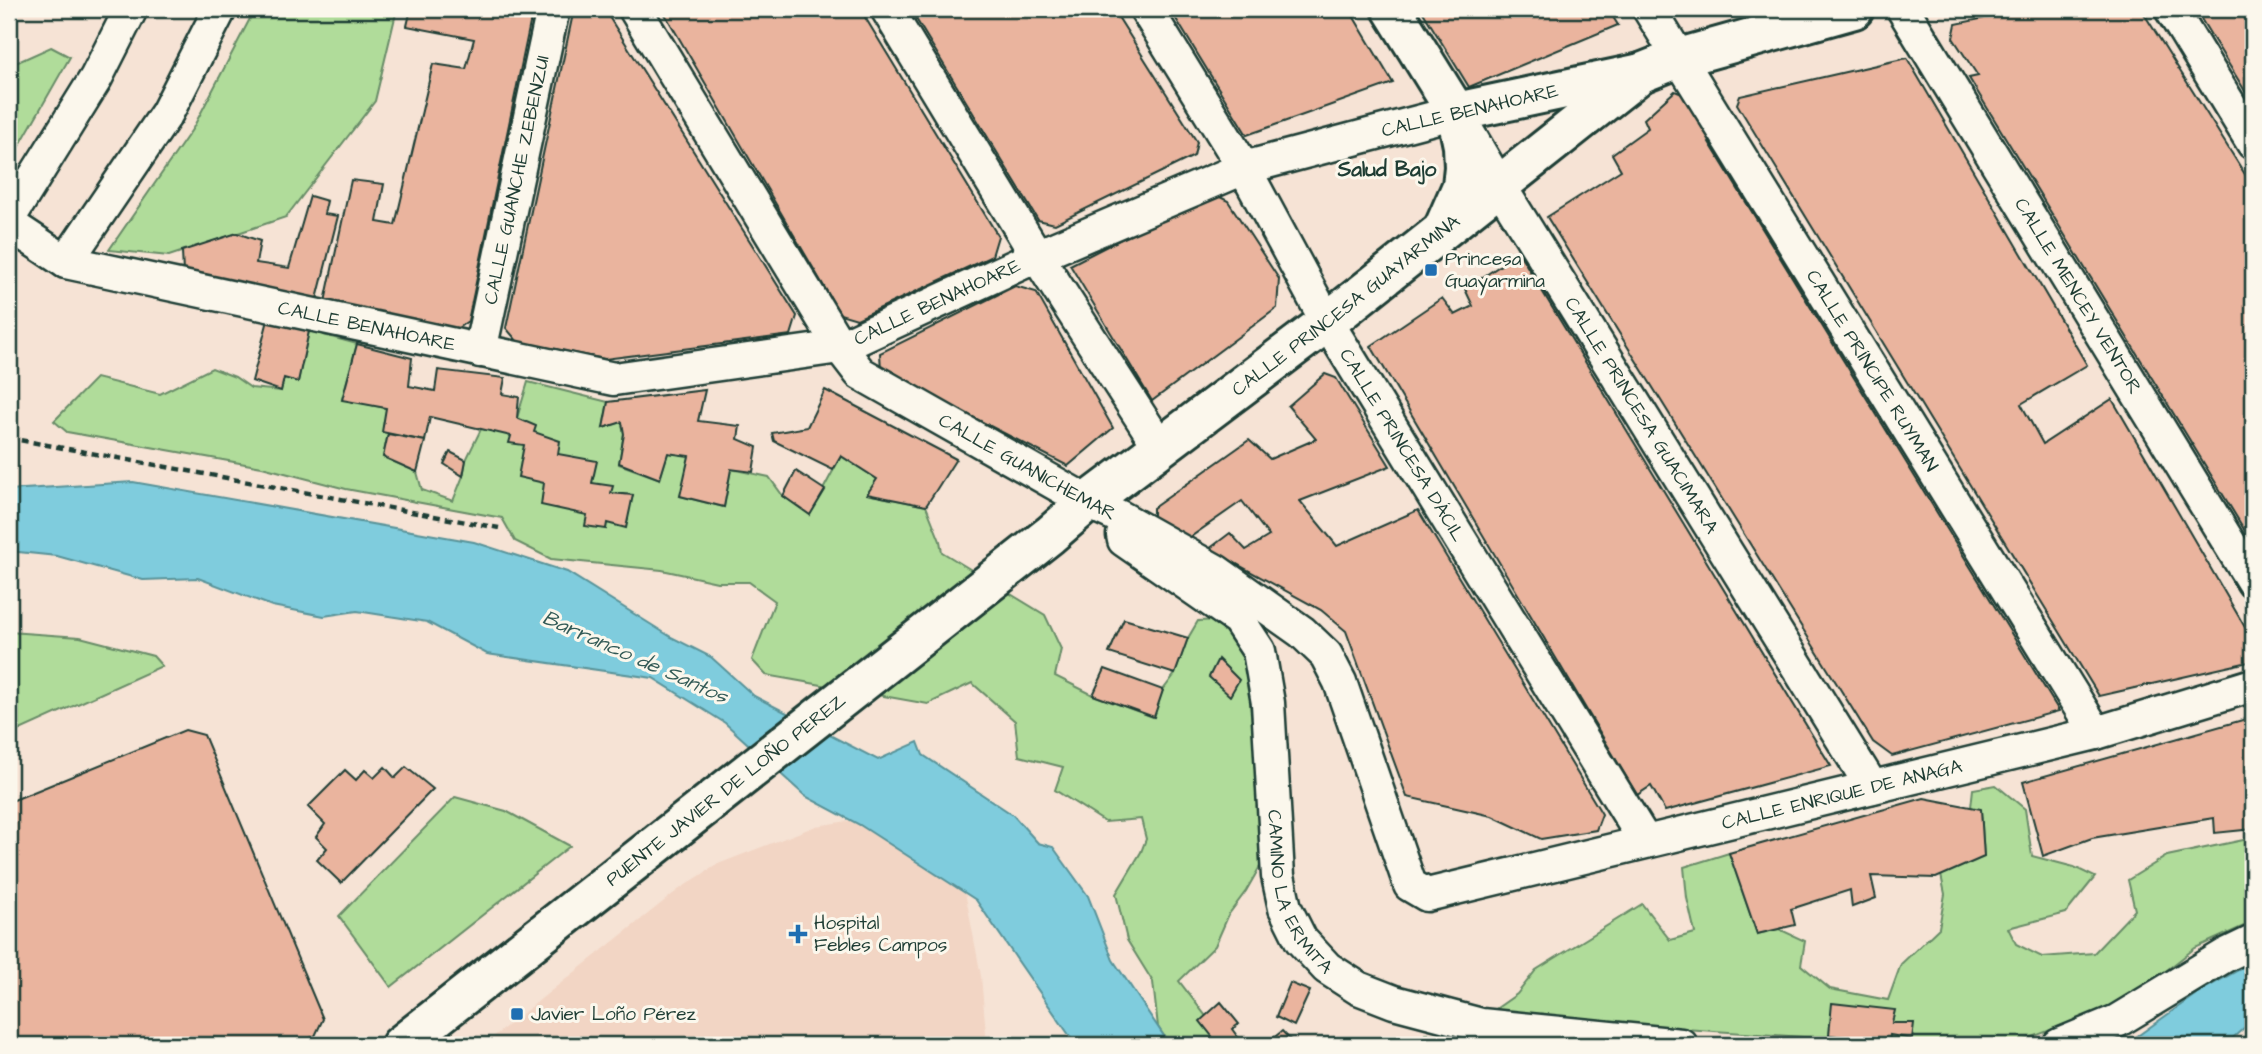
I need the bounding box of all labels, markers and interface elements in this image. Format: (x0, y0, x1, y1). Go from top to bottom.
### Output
street label: CALLE GUANCHE ZEBENZUI (477, 53, 556, 307)
street label: CALLE BENAHOARE (1379, 78, 1561, 144)
district label: Salud Bajo (1337, 155, 1436, 185)
street label: CALLE MENCEY VENTOR (2008, 193, 2148, 399)
street label: CALLE PRINCESA GUAYARMINA (1226, 208, 1466, 403)
place label: Princesa Guayarmina (1445, 246, 1545, 296)
street label: CALLE BENAHOARE (849, 252, 1025, 352)
marker: Princesa Guayarmina (1423, 262, 1439, 278)
street label: CALLE PRÍNCIPE RUYMAN (1800, 264, 1945, 477)
street label: CALLE PRINCESA GUACIMARA (1558, 292, 1725, 539)
street label: CALLE BENAHOARE (275, 294, 458, 358)
street label: CALLE PRINCESA DÁCIL (1333, 343, 1472, 547)
street label: CALLE GUANICHEMAR (934, 407, 1120, 527)
water label: Barranco de Santos (538, 603, 733, 711)
street label: PUENTE JAVIER DE LOÑO PEREZ (600, 687, 852, 893)
street label: CALLE ENRIQUE DE ANAGA (1719, 752, 1965, 837)
street label: CAMINO LA ERMITA (1261, 809, 1339, 980)
place label: Hospital Febles Campos (814, 910, 947, 959)
marker: Hospital Febles Campos (788, 924, 808, 944)
place label: Javier Loño Pérez (531, 1001, 697, 1028)
marker: Javier Loño Pérez (509, 1006, 525, 1022)

